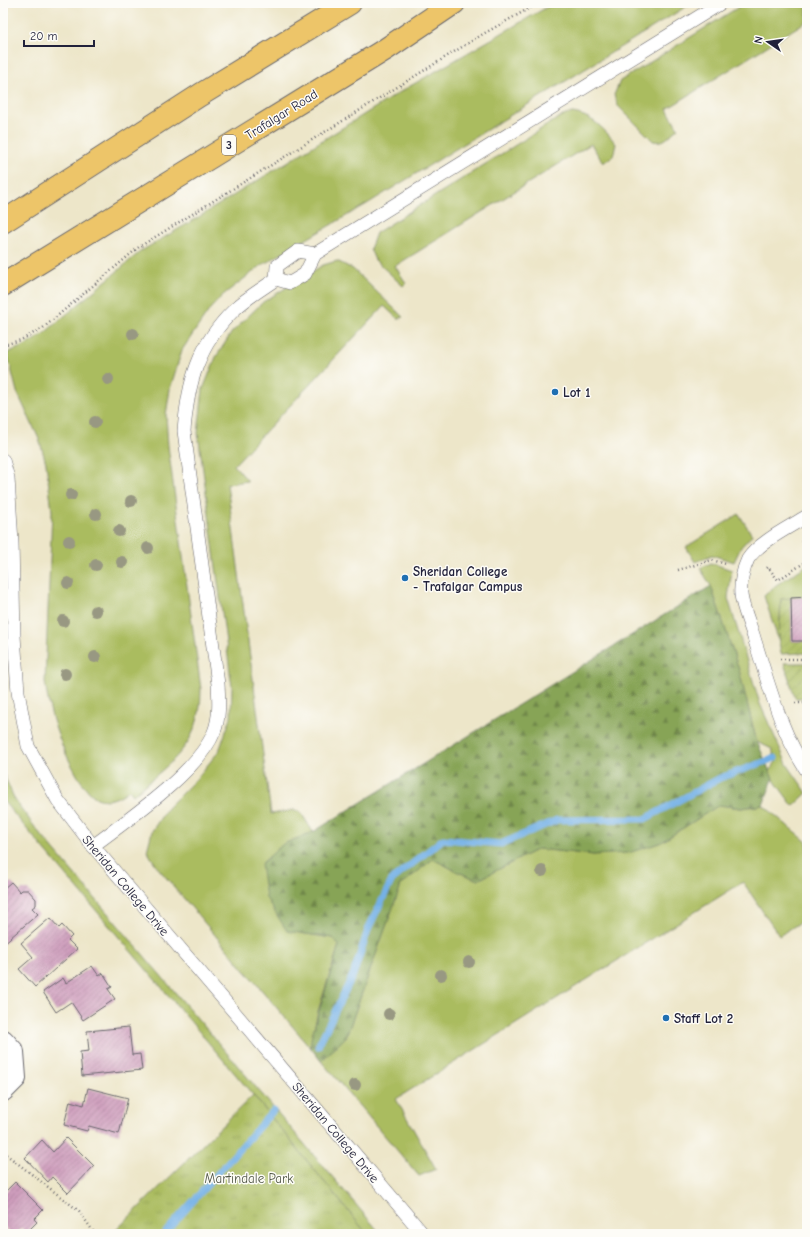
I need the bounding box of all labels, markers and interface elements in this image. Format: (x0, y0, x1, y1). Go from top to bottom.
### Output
scale bar (24, 22, 94, 48)
north arrow (748, 22, 788, 62)
text: 20 m (30, 29, 58, 43)
text: N (752, 35, 766, 45)
street label: Trafalgar Road (242, 86, 320, 143)
road number: 3 (222, 135, 236, 155)
place label: Lot 1 (563, 385, 590, 400)
marker: Lot 1 (550, 387, 560, 397)
place label: Sheridan College - Trafalgar Campus (413, 564, 523, 594)
marker: Sheridan College - Trafalgar Campus (400, 573, 410, 583)
street label: Sheridan College Drive (79, 832, 172, 939)
place label: Staff Lot 2 (674, 1011, 733, 1026)
marker: Staff Lot 2 (661, 1013, 671, 1023)
street label: Sheridan College Drive (289, 1079, 382, 1186)
park label: Martindale Park (205, 1171, 294, 1186)

